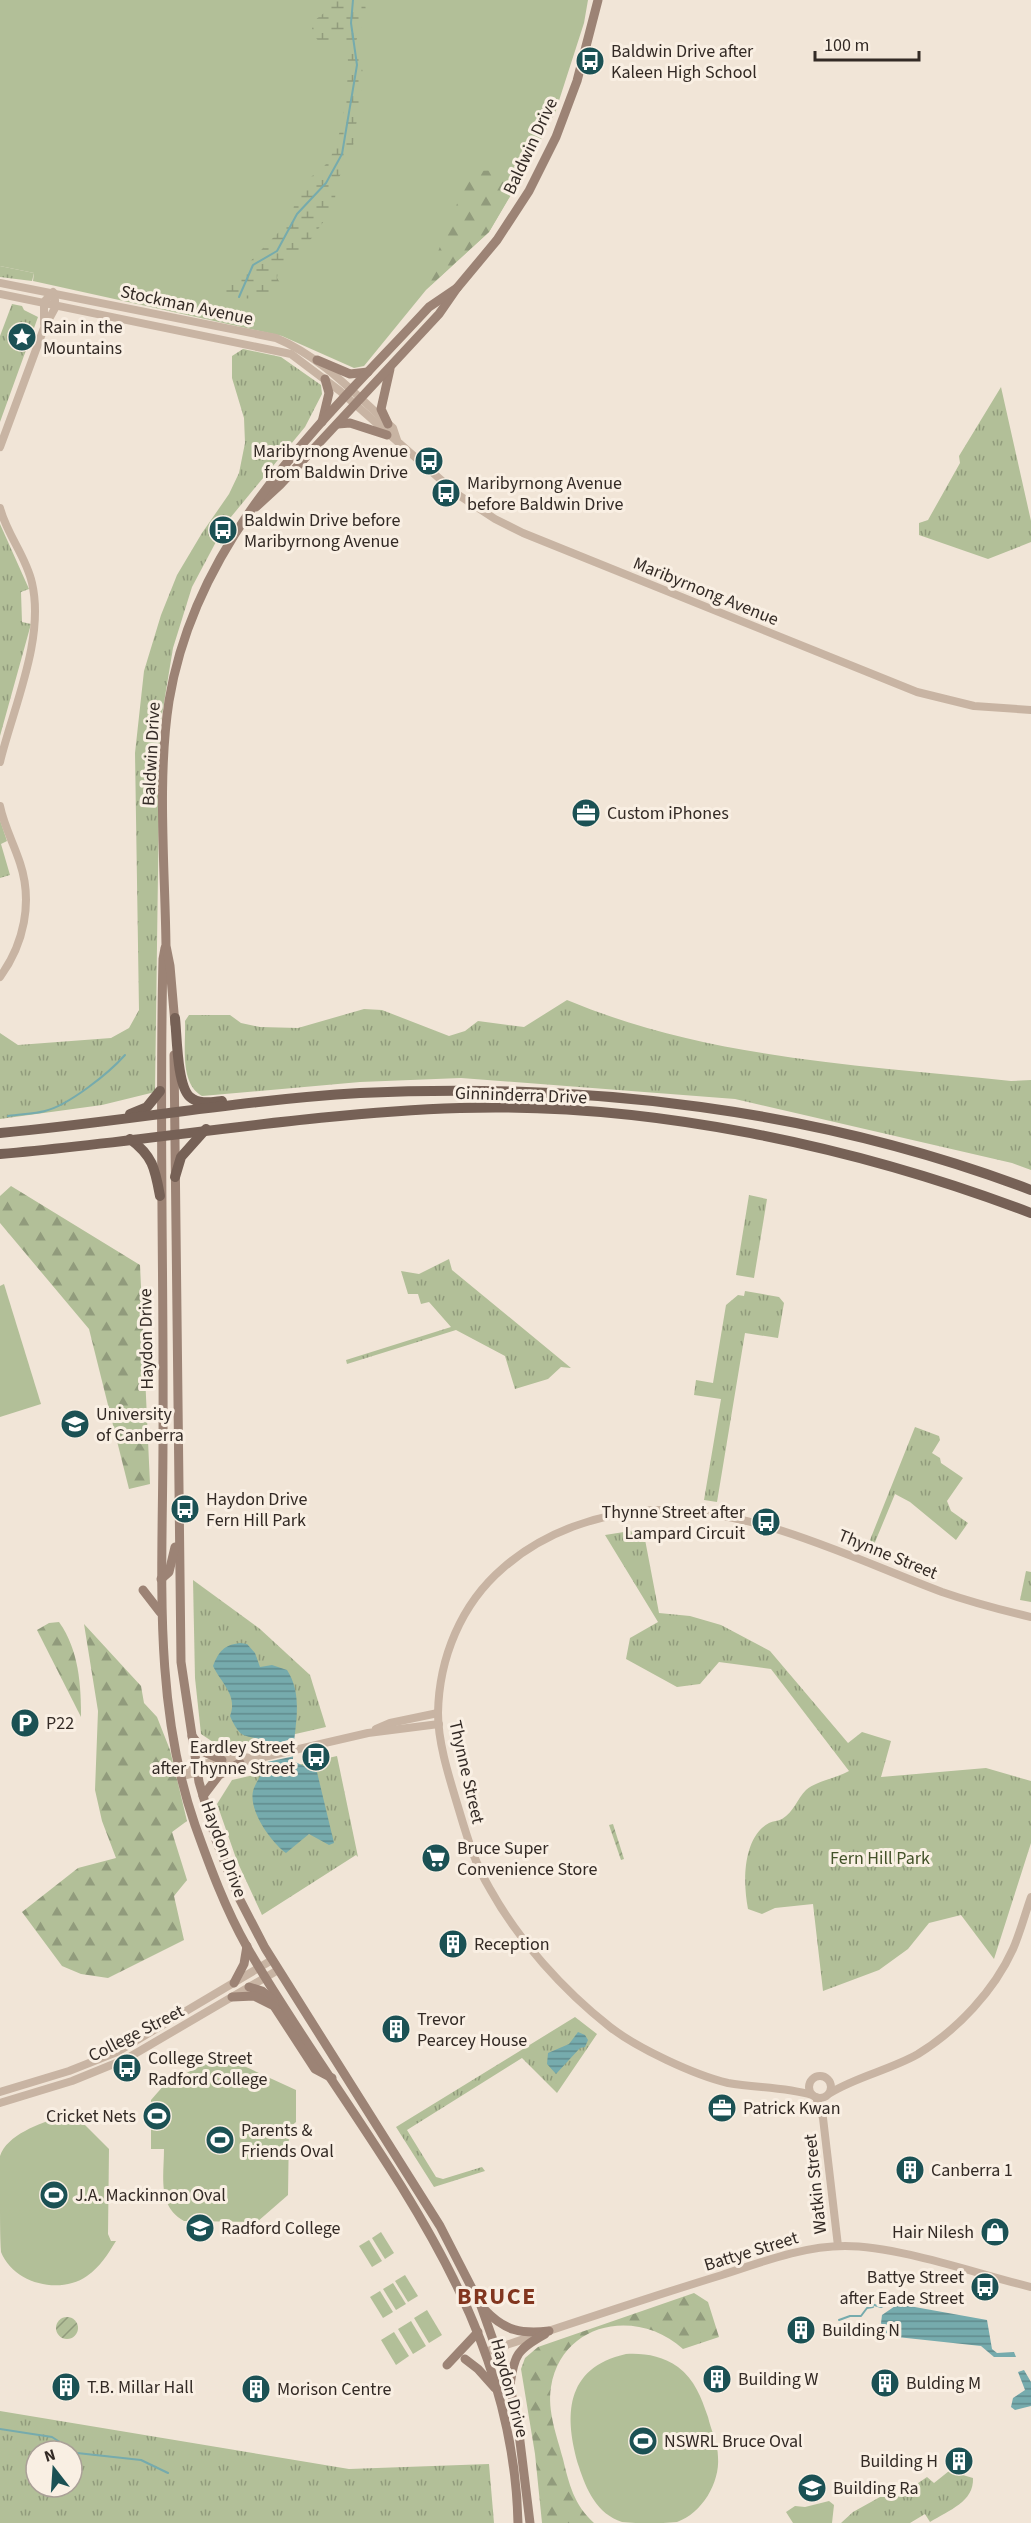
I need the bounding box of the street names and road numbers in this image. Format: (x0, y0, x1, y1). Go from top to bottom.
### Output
street label: Baldwin Drive (497, 94, 564, 199)
street label: Stockman Avenue (118, 279, 255, 332)
street label: Maribyrnong Avenue (629, 551, 782, 632)
street label: Baldwin Drive (136, 701, 167, 807)
street label: Ginninderra Drive (455, 1081, 588, 1110)
street label: Haydon Drive (133, 1288, 160, 1390)
street label: Thynne Street (834, 1523, 941, 1586)
street label: Thynne Street (443, 1718, 491, 1826)
street label: Haydon Drive (194, 1797, 253, 1901)
street label: College Street (84, 1999, 188, 2068)
street label: Watkin Street (798, 2133, 833, 2235)
street label: Battye Street (701, 2225, 801, 2278)
street label: Haydon Drive (484, 2336, 535, 2440)

